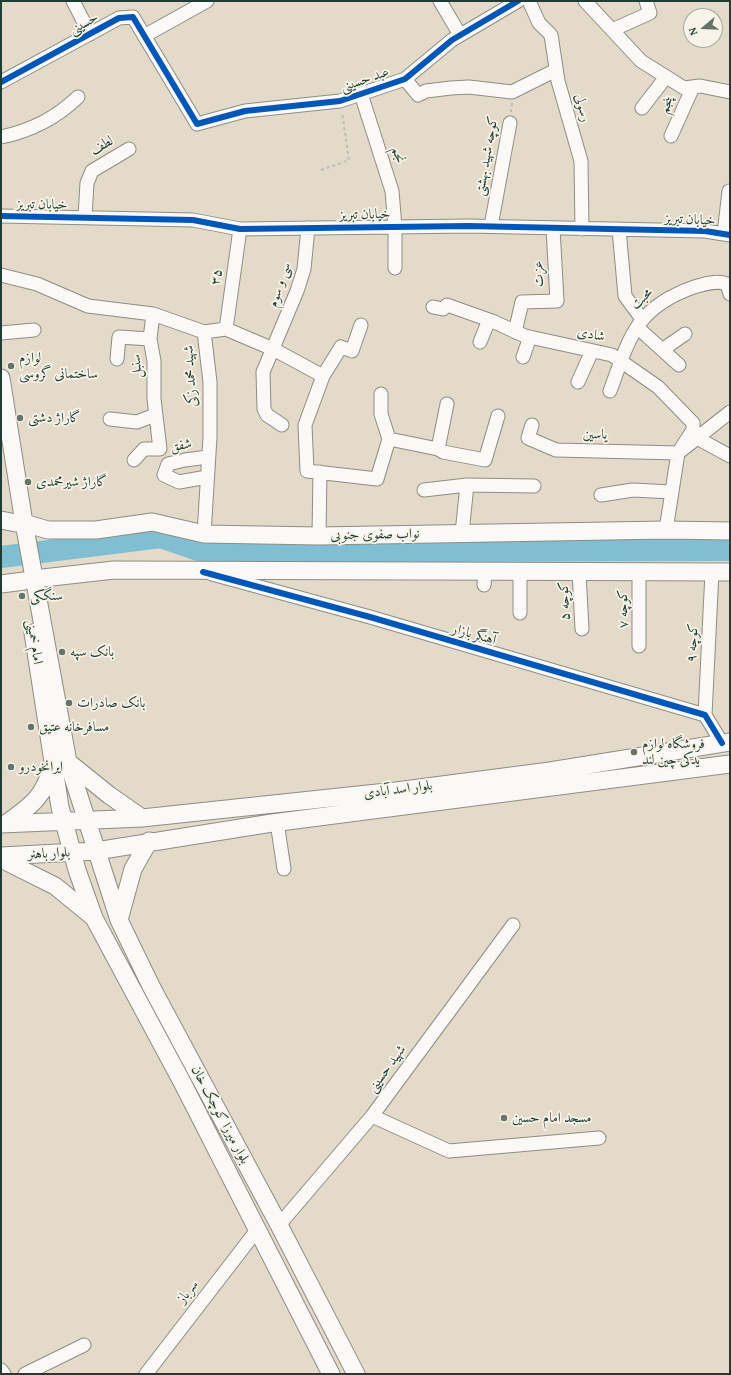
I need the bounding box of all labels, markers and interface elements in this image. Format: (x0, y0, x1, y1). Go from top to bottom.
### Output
north arrow (683, 8, 723, 48)
street label: حسینی (66, 9, 102, 39)
text: N (684, 26, 701, 38)
street label: عبد حسینی (338, 64, 392, 96)
street label: رسولی (570, 92, 594, 124)
street label: پنجم (656, 94, 678, 116)
street label: کوچه شهید بهشتی (472, 115, 502, 197)
street label: لطف (87, 133, 117, 159)
street label: نجم (388, 145, 408, 165)
street label: خیابان تبریز (16, 196, 68, 214)
street label: خیابان تبریز (339, 206, 391, 224)
street label: خیابان تبریز (664, 210, 716, 230)
street label: عزت (530, 260, 548, 288)
street label: سی و سوم (265, 261, 295, 309)
street label: ۳۵ (208, 268, 226, 286)
street label: محبت (627, 285, 657, 313)
street label: شادی (576, 324, 606, 346)
street label: شهید محمد زکی (180, 345, 202, 407)
place label: لوازم ساختمانی گروسی (19, 350, 98, 382)
street label: سنبل (128, 354, 146, 378)
marker: لوازم ساختمانی گروسی (6, 361, 16, 371)
place label: گاراژ دشتی (28, 410, 81, 426)
marker: گاراژ دشتی (15, 413, 25, 423)
street label: یاسین (583, 426, 607, 444)
street label: شفق (169, 435, 193, 457)
place label: گاراژ شیرمحمدی (36, 474, 107, 490)
marker: گاراژ شیرمحمدی (23, 477, 33, 487)
street label: نواب صفوی جنوبی (330, 526, 420, 544)
street label: کوچه ۵ (556, 581, 574, 621)
place label: سنگکی (30, 588, 63, 604)
street label: کوچه ۷ (615, 589, 631, 629)
marker: سنگکی (17, 591, 27, 601)
street label: امام خمینی (22, 618, 46, 666)
street label: آهنگر بازار (450, 621, 498, 649)
street label: کوچه ۹ (684, 623, 702, 663)
place label: بانک سپه (70, 644, 114, 660)
marker: بانک سپه (57, 647, 67, 657)
place label: بانک صادرات (77, 695, 145, 711)
marker: بانک صادرات (64, 698, 74, 708)
place label: مسافرخانه عتیق (39, 719, 109, 735)
marker: مسافرخانه عتیق (26, 722, 36, 732)
place label: فروشگاه لوازم یدکی چین لند (642, 736, 705, 768)
marker: فروشگاه لوازم یدکی چین لند (629, 747, 639, 757)
place label: ایرانخودرو (19, 759, 63, 775)
marker: ایرانخودرو (6, 762, 16, 772)
street label: بلوار اسد آبادی (363, 777, 433, 803)
street label: بلوار باهنر (27, 845, 71, 863)
street label: شهید حسینی (364, 1042, 410, 1096)
street label: بلوار میرزا کوچک خان (187, 1063, 253, 1167)
place label: مسجد امام حسین (512, 1110, 591, 1126)
marker: مسجد امام حسین (499, 1113, 509, 1123)
street label: سرباز (174, 1277, 202, 1307)

